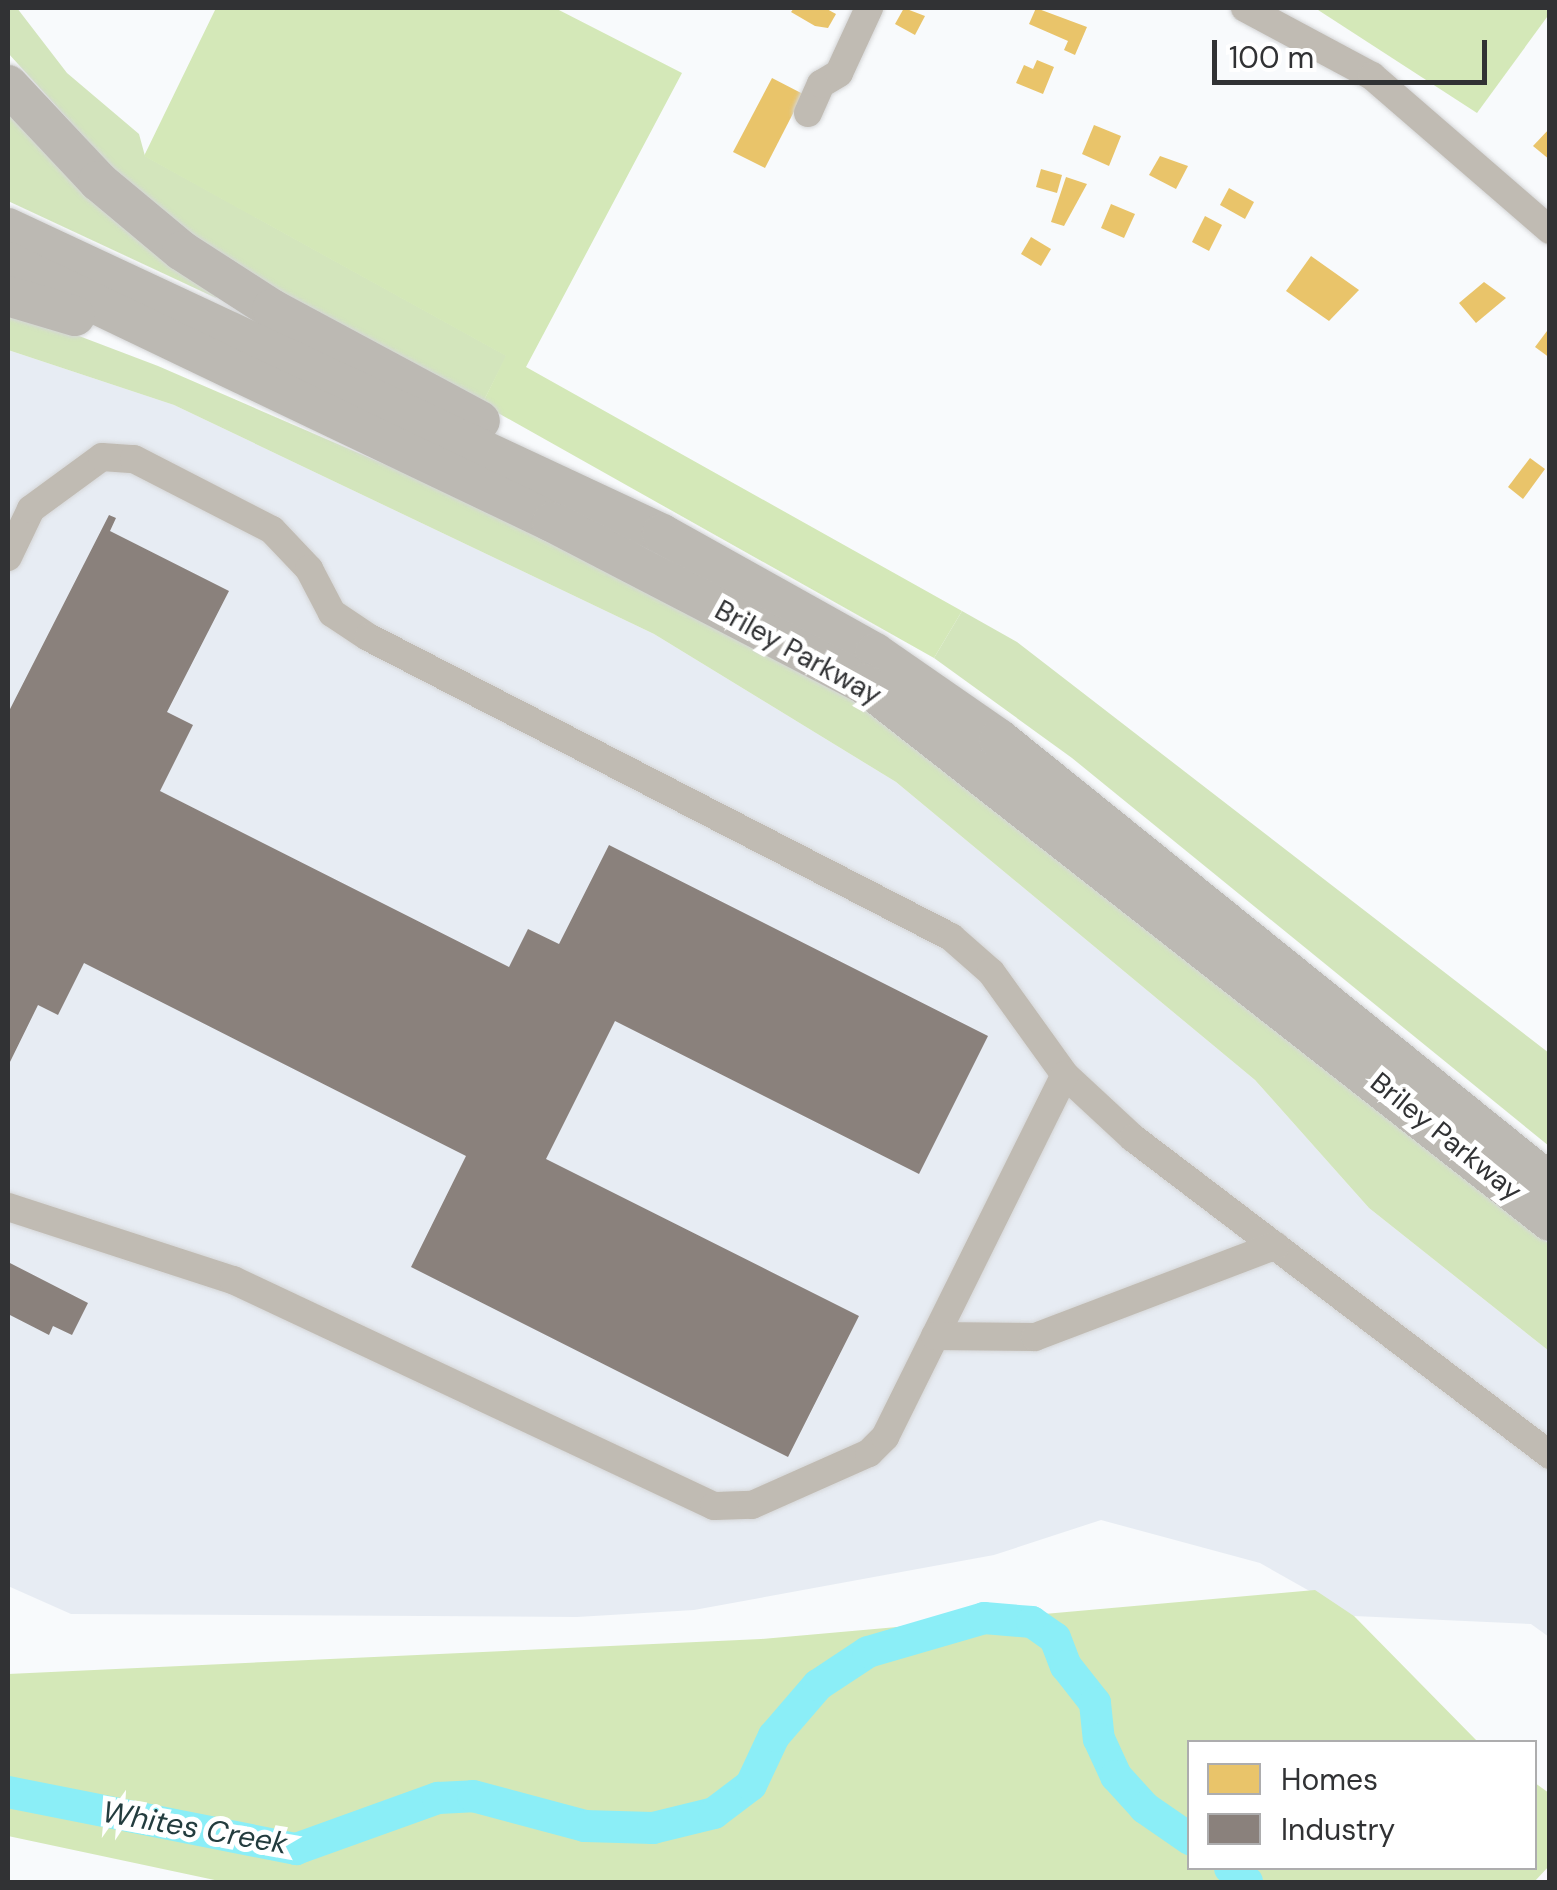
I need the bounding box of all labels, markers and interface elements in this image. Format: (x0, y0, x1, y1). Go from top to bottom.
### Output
scale bar (1217, 20, 1492, 82)
text: 100 m (1229, 38, 1314, 77)
street label: Briley Parkway (709, 593, 887, 713)
street label: Briley Parkway (1363, 1066, 1529, 1208)
legend (1187, 1740, 1537, 1870)
text: Homes (1281, 1760, 1378, 1799)
water label: Whites Creek (100, 1794, 290, 1862)
text: Industry (1281, 1810, 1395, 1849)

